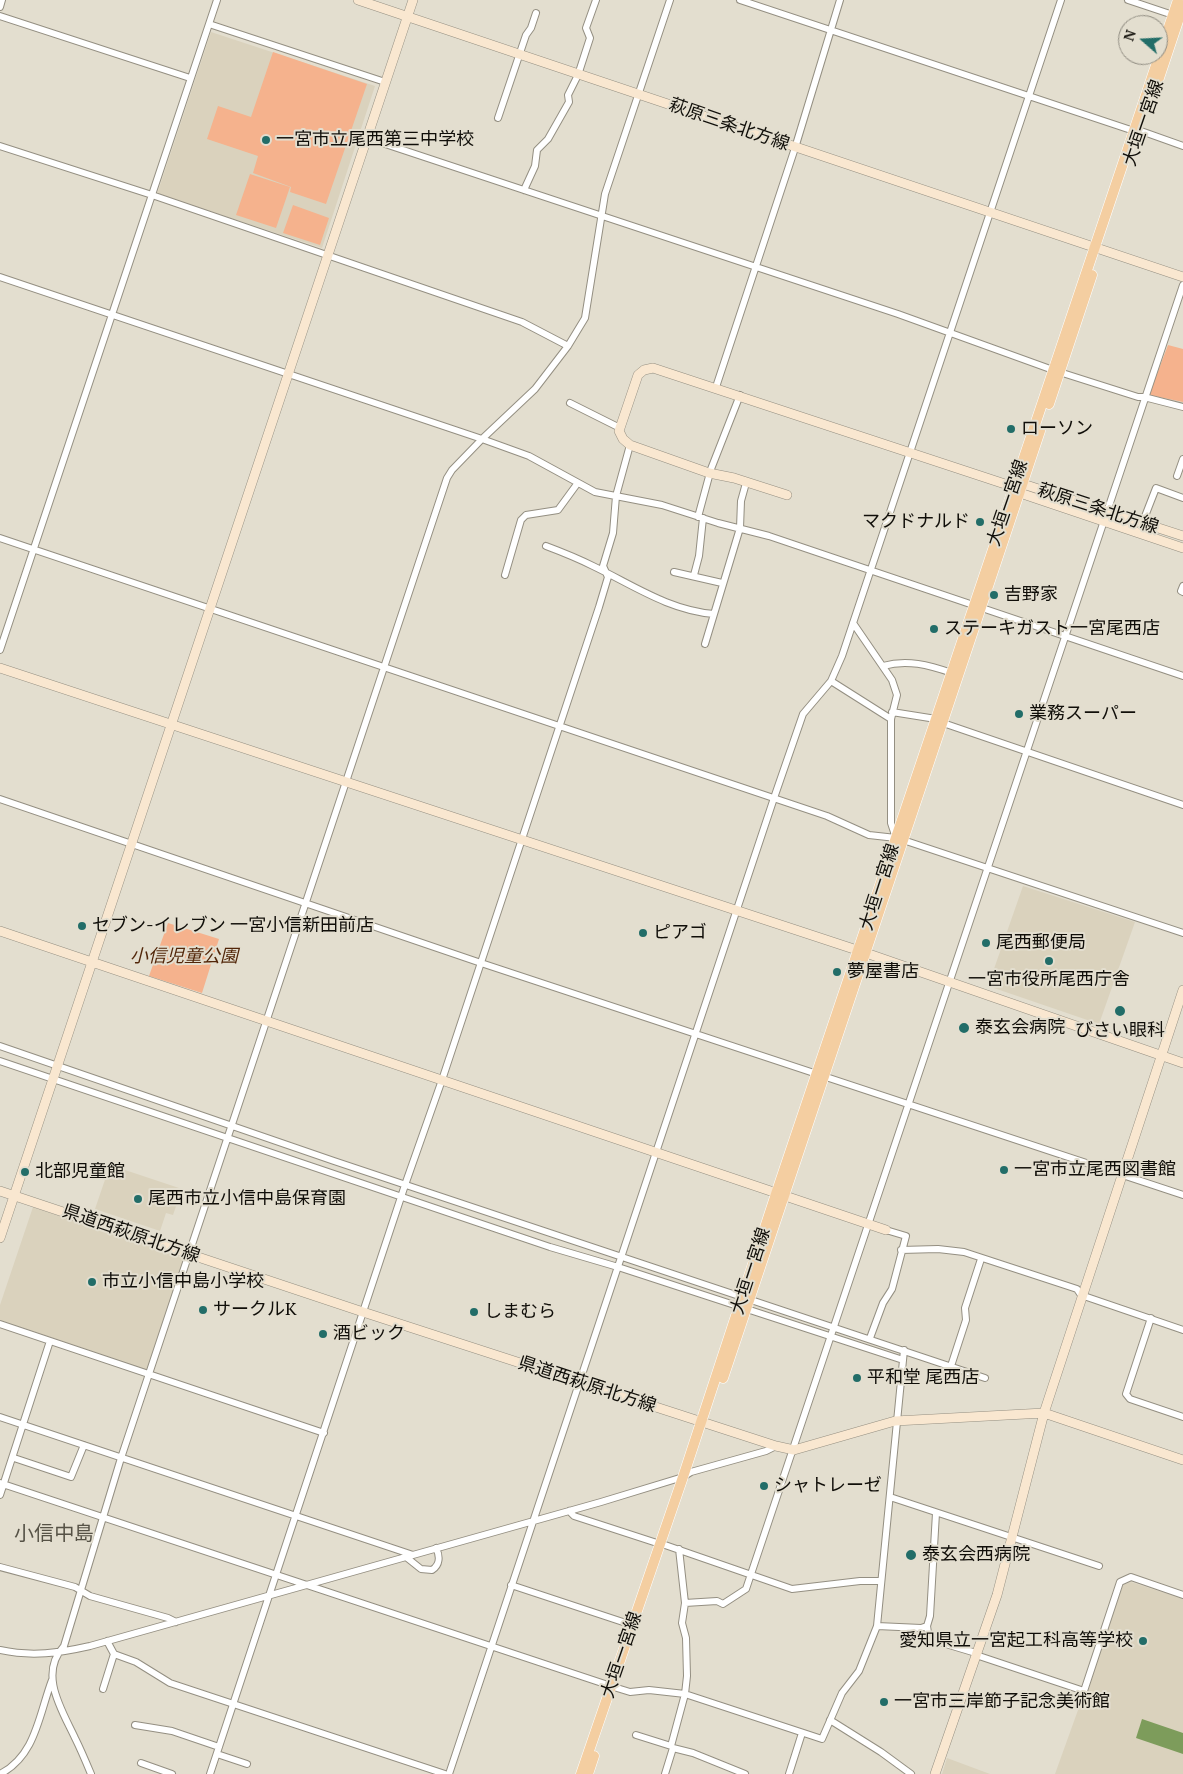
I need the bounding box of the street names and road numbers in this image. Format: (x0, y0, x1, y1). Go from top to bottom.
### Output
street label: 大垣一宮線 (1119, 77, 1169, 169)
street label: 萩原三条北方線 (666, 94, 792, 156)
street label: 大垣一宮線 (983, 457, 1033, 549)
street label: 萩原三条北方線 (1035, 479, 1161, 539)
street label: 大垣一宮線 (856, 841, 904, 933)
street label: 県道西萩原北方線 (59, 1200, 203, 1268)
street label: 大垣一宮線 (727, 1225, 775, 1317)
street label: 県道西萩原北方線 (515, 1352, 659, 1418)
street label: 大垣一宮線 (597, 1609, 647, 1701)

